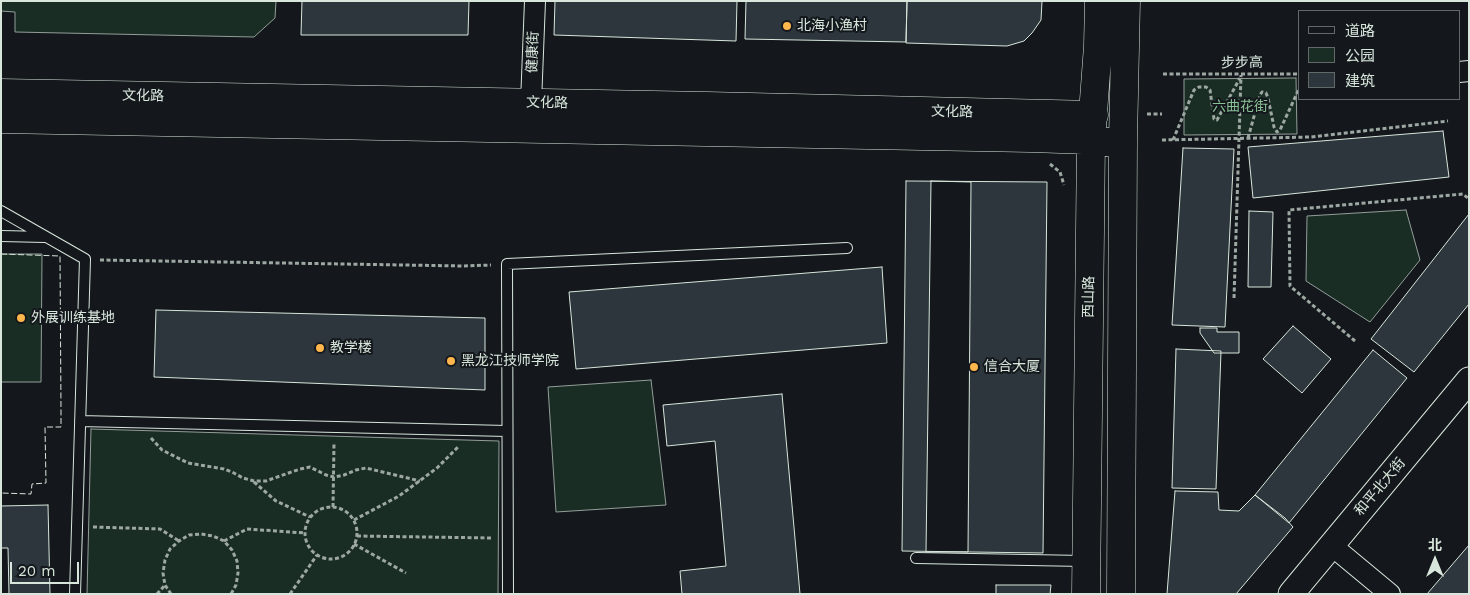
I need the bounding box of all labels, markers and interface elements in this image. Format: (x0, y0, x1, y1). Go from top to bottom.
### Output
legend (1298, 10, 1460, 100)
place label: 北海小渔村 (797, 18, 867, 34)
marker: 北海小渔村 (781, 20, 793, 32)
text: 道路 (1345, 22, 1375, 40)
street label: 健康街 (524, 31, 542, 73)
text: 公园 (1345, 47, 1375, 65)
street label: 步步高 (1221, 54, 1263, 72)
text: 建筑 (1345, 72, 1375, 90)
street label: 文化路 (122, 87, 164, 105)
street label: 文化路 (526, 94, 568, 112)
park label: 六曲花街 (1212, 99, 1268, 115)
street label: 文化路 (931, 103, 973, 121)
street label: 西山路 (1080, 276, 1098, 318)
place label: 外展训练基地 (31, 310, 115, 326)
marker: 外展训练基地 (15, 312, 27, 324)
place label: 教学楼 (330, 340, 372, 356)
marker: 教学楼 (314, 342, 326, 354)
place label: 黑龙江技师学院 (461, 353, 559, 369)
marker: 黑龙江技师学院 (445, 355, 457, 367)
place label: 信合大厦 (984, 359, 1040, 375)
marker: 信合大厦 (968, 361, 980, 373)
street label: 和平北大街 (1351, 455, 1409, 519)
north arrow (1410, 535, 1460, 585)
text: 北 (1428, 537, 1442, 553)
scale bar (12, 552, 81, 584)
text: 20 m (18, 562, 56, 580)

